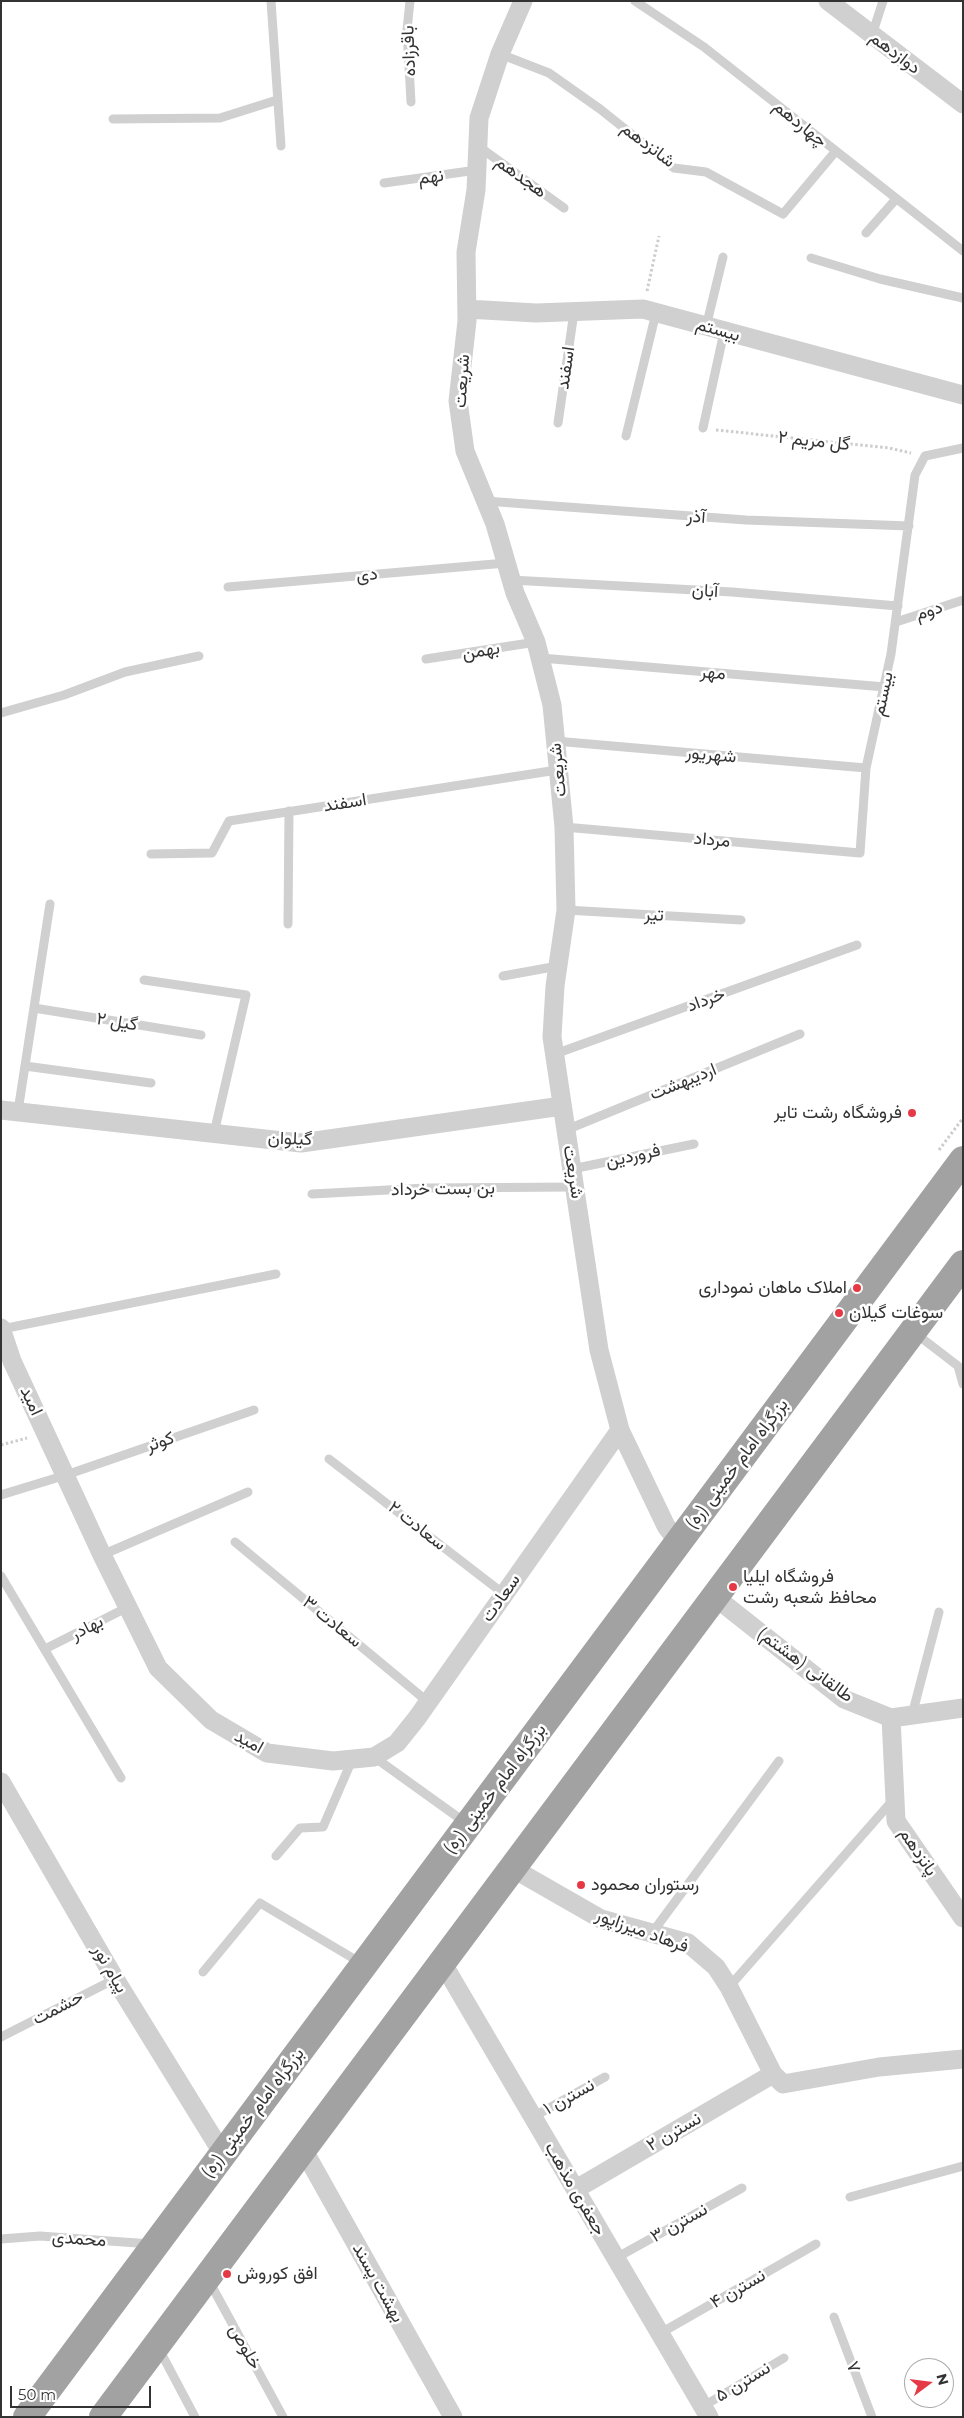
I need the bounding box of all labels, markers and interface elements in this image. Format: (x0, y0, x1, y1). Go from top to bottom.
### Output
street label: باقرزاده (397, 25, 421, 77)
street label: دوازدهم (865, 27, 925, 79)
street label: چهاردهم (769, 96, 831, 152)
street label: شانزدهم (617, 118, 679, 172)
street label: هجدهم (491, 151, 551, 203)
street label: نهم (417, 165, 445, 189)
street label: بیستم (693, 313, 743, 347)
street label: اسفند (552, 345, 580, 391)
street label: شریعت (449, 353, 475, 409)
street label: گل مریم ۲ (777, 426, 851, 456)
street label: آذر (686, 506, 706, 528)
street label: دی (355, 563, 379, 587)
street label: آبان (691, 580, 719, 602)
street label: دوم (913, 597, 945, 625)
street label: بهمن (461, 637, 501, 665)
street label: مهر (699, 661, 727, 685)
street label: بیستم (868, 670, 898, 718)
street label: شریعت (544, 742, 572, 798)
street label: شهریور (685, 742, 737, 768)
street label: اسفند (322, 789, 368, 817)
street label: مرداد (693, 828, 731, 852)
street label: تیر (644, 904, 664, 926)
street label: خرداد (684, 983, 728, 1017)
street label: گیل ۲ (95, 1008, 139, 1036)
street label: اردیبهشت (646, 1059, 720, 1105)
place label: فروشگاه رشت تاير (774, 1102, 902, 1124)
marker: فروشگاه رشت تاير (906, 1107, 918, 1119)
street label: گیلوان (267, 1127, 313, 1151)
street label: فروردین (604, 1140, 662, 1172)
street label: شریعت (558, 1144, 588, 1200)
street label: بن بست خرداد (391, 1177, 495, 1201)
place label: املاک ماهان نموداری (698, 1277, 847, 1299)
marker: املاک ماهان نموداری (851, 1282, 863, 1294)
place label: سوغات گیلان (849, 1302, 943, 1324)
marker: سوغات گیلان (833, 1307, 845, 1319)
street label: امید (15, 1383, 47, 1419)
street label: بزرگراه امام خمینی (ره) (681, 1395, 793, 1533)
street label: کوثر (143, 1427, 177, 1457)
street label: سعادت ۲ (384, 1497, 450, 1555)
place label: فروشگاه ایلیا محافظ شعبه رشت (743, 1566, 877, 1608)
street label: سعادت (477, 1570, 525, 1626)
marker: فروشگاه ایلیا محافظ شعبه رشت (727, 1581, 739, 1593)
street label: سعادت ۳ (298, 1592, 366, 1652)
street label: بهادر (67, 1611, 107, 1645)
street label: طالقانی (هشتم) (752, 1623, 858, 1707)
street label: بزرگراه امام خمینی (ره) (439, 1720, 551, 1858)
street label: امید (231, 1725, 267, 1759)
street label: پانزدهم (894, 1824, 942, 1880)
place label: رستوران محمود (591, 1874, 699, 1896)
marker: رستوران محمود (575, 1879, 587, 1891)
street label: فرهاد میرزاپور (592, 1904, 692, 1958)
street label: پیام نور (88, 1941, 132, 1997)
street label: حشمت (29, 1986, 87, 2030)
street label: بزرگراه امام خمینی (ره) (197, 2044, 309, 2182)
street label: نسترن ۱ (540, 2074, 598, 2120)
street label: نسترن ۲ (643, 2108, 705, 2156)
street label: جعفری مذهب (540, 2139, 610, 2239)
street label: نسترن ۳ (647, 2199, 711, 2247)
street label: محمدی (51, 2226, 107, 2252)
street label: بهشت پسند (347, 2240, 409, 2326)
place label: افق کوروش (237, 2263, 318, 2285)
street label: نسترن ۴ (706, 2265, 770, 2313)
marker: افق کوروش (221, 2268, 233, 2280)
street label: خلوص (224, 2321, 266, 2373)
street label: نسترن ۵ (711, 2357, 775, 2407)
street label: ۷ (841, 2358, 865, 2376)
north arrow (904, 2358, 954, 2408)
text: N (932, 2372, 953, 2387)
scale bar (12, 2376, 154, 2408)
text: 50 m (18, 2385, 56, 2404)

